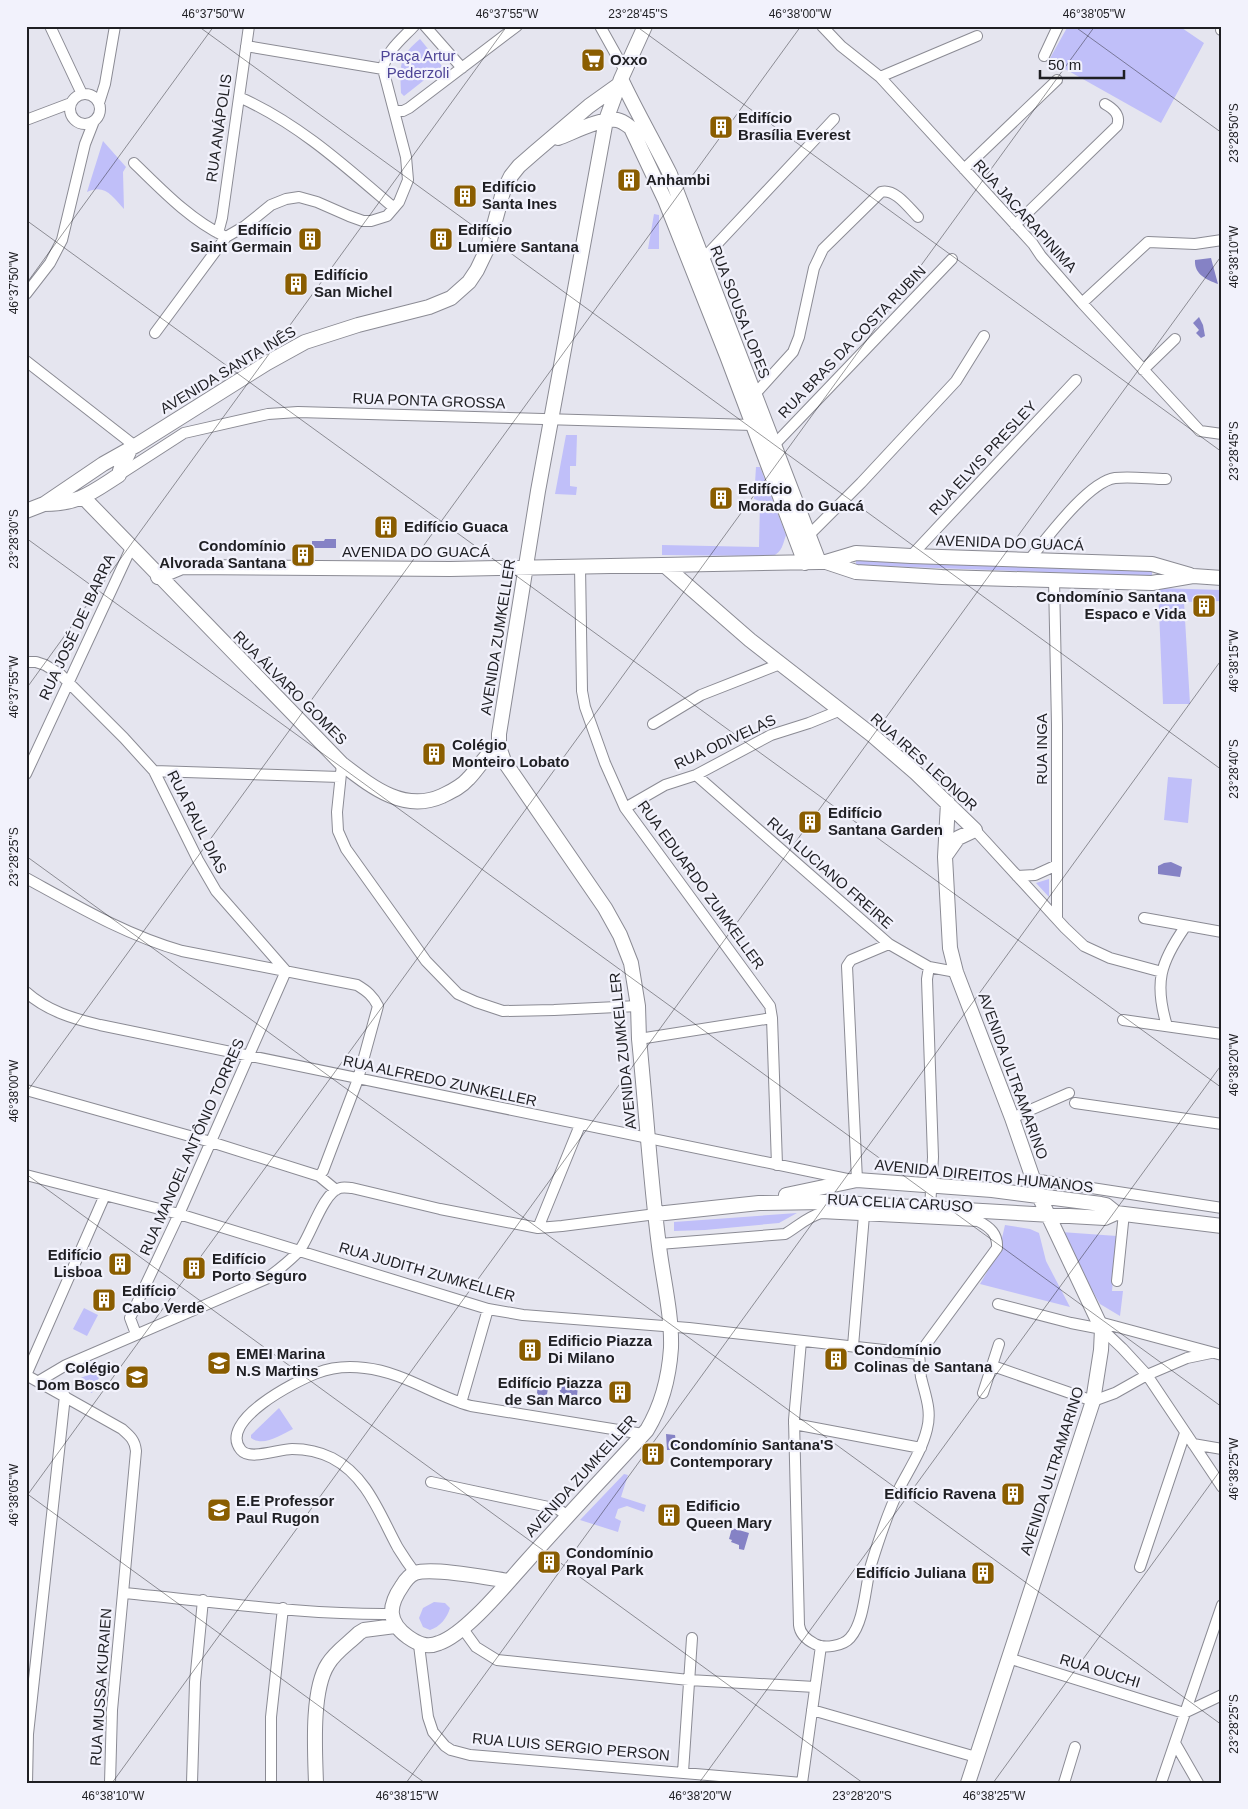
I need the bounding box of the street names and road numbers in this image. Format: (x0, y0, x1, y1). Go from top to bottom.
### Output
street label: RUA ANÁPOLIS (202, 73, 235, 183)
street label: RUA JACARAPINIMA (970, 156, 1080, 276)
street label: RUA SOUSA LOPES (707, 243, 774, 381)
street label: RUA BRAS DA COSTA RUBIN (774, 262, 929, 421)
street label: AVENIDA SANTA INÊS (157, 322, 299, 417)
street label: RUA PONTA GROSSA (352, 389, 506, 412)
street label: RUA ELVIS PRESLEY (925, 397, 1040, 518)
street label: AVENIDA DO GUACÁ (936, 531, 1084, 554)
street label: AVENIDA DO GUACÁ (342, 543, 490, 560)
street label: RUA JOSÉ DE IBARRA (35, 551, 118, 703)
street label: AVENIDA ZUMKELLER (477, 557, 518, 716)
street label: RUA ÁLVARO GOMES (230, 627, 351, 748)
street label: RUA IRES LEONOR (868, 709, 981, 814)
street label: RUA ODIVELAS (671, 711, 778, 773)
street label: RUA INGA (1033, 713, 1050, 785)
street label: RUA RAUL DIAS (164, 767, 231, 876)
street label: RUA EDUARDO ZUMKELLER (635, 797, 768, 972)
street label: RUA LUCIANO FREIRE (764, 813, 897, 932)
street label: AVENIDA ZUMKELLER (606, 971, 639, 1131)
street label: AVENIDA ULTRAMARINO (975, 990, 1052, 1161)
street label: RUA MANOEL ANTÔNIO TORRES (136, 1036, 247, 1258)
street label: RUA ALFREDO ZUNKELLER (342, 1052, 539, 1109)
street label: AVENIDA DIREITOS HUMANOS (874, 1156, 1094, 1195)
street label: RUA CELIA CARUSO (827, 1190, 973, 1215)
street label: RUA JUDITH ZUMKELLER (337, 1238, 517, 1305)
street label: AVENIDA ULTRAMARINO (1016, 1384, 1087, 1557)
street label: AVENIDA ZUMKELLER (521, 1411, 640, 1540)
street label: RUA MUSSA KURAIEN (86, 1607, 115, 1767)
street label: RUA OUCHI (1058, 1650, 1142, 1691)
street label: RUA LUIS SERGIO PERSON (471, 1729, 671, 1764)

